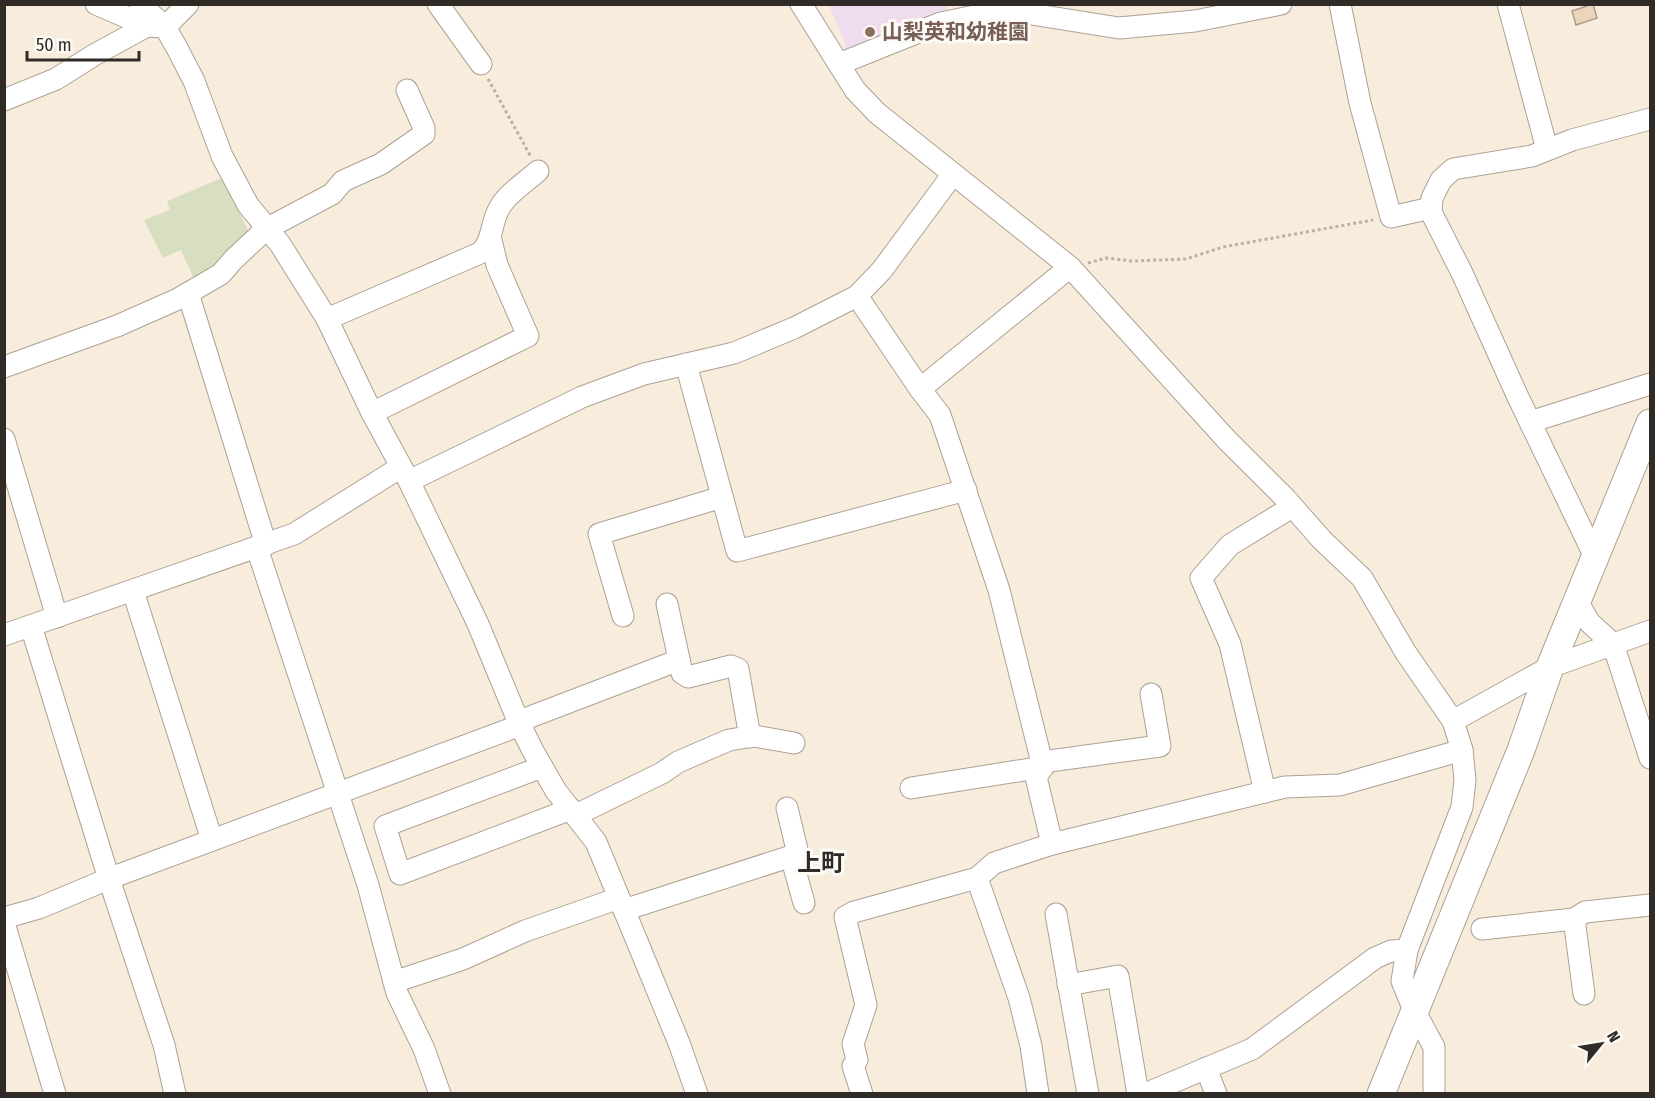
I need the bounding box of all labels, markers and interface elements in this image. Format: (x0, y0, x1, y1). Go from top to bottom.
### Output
place label: 山梨英和幼稚園 (882, 19, 1029, 45)
scale bar (27, 24, 140, 62)
marker: 山梨英和幼稚園 (863, 25, 877, 39)
text: 50 m (36, 34, 72, 56)
district label: 上町 (797, 849, 845, 877)
north arrow (1571, 1014, 1631, 1074)
text: N (1603, 1028, 1624, 1046)

